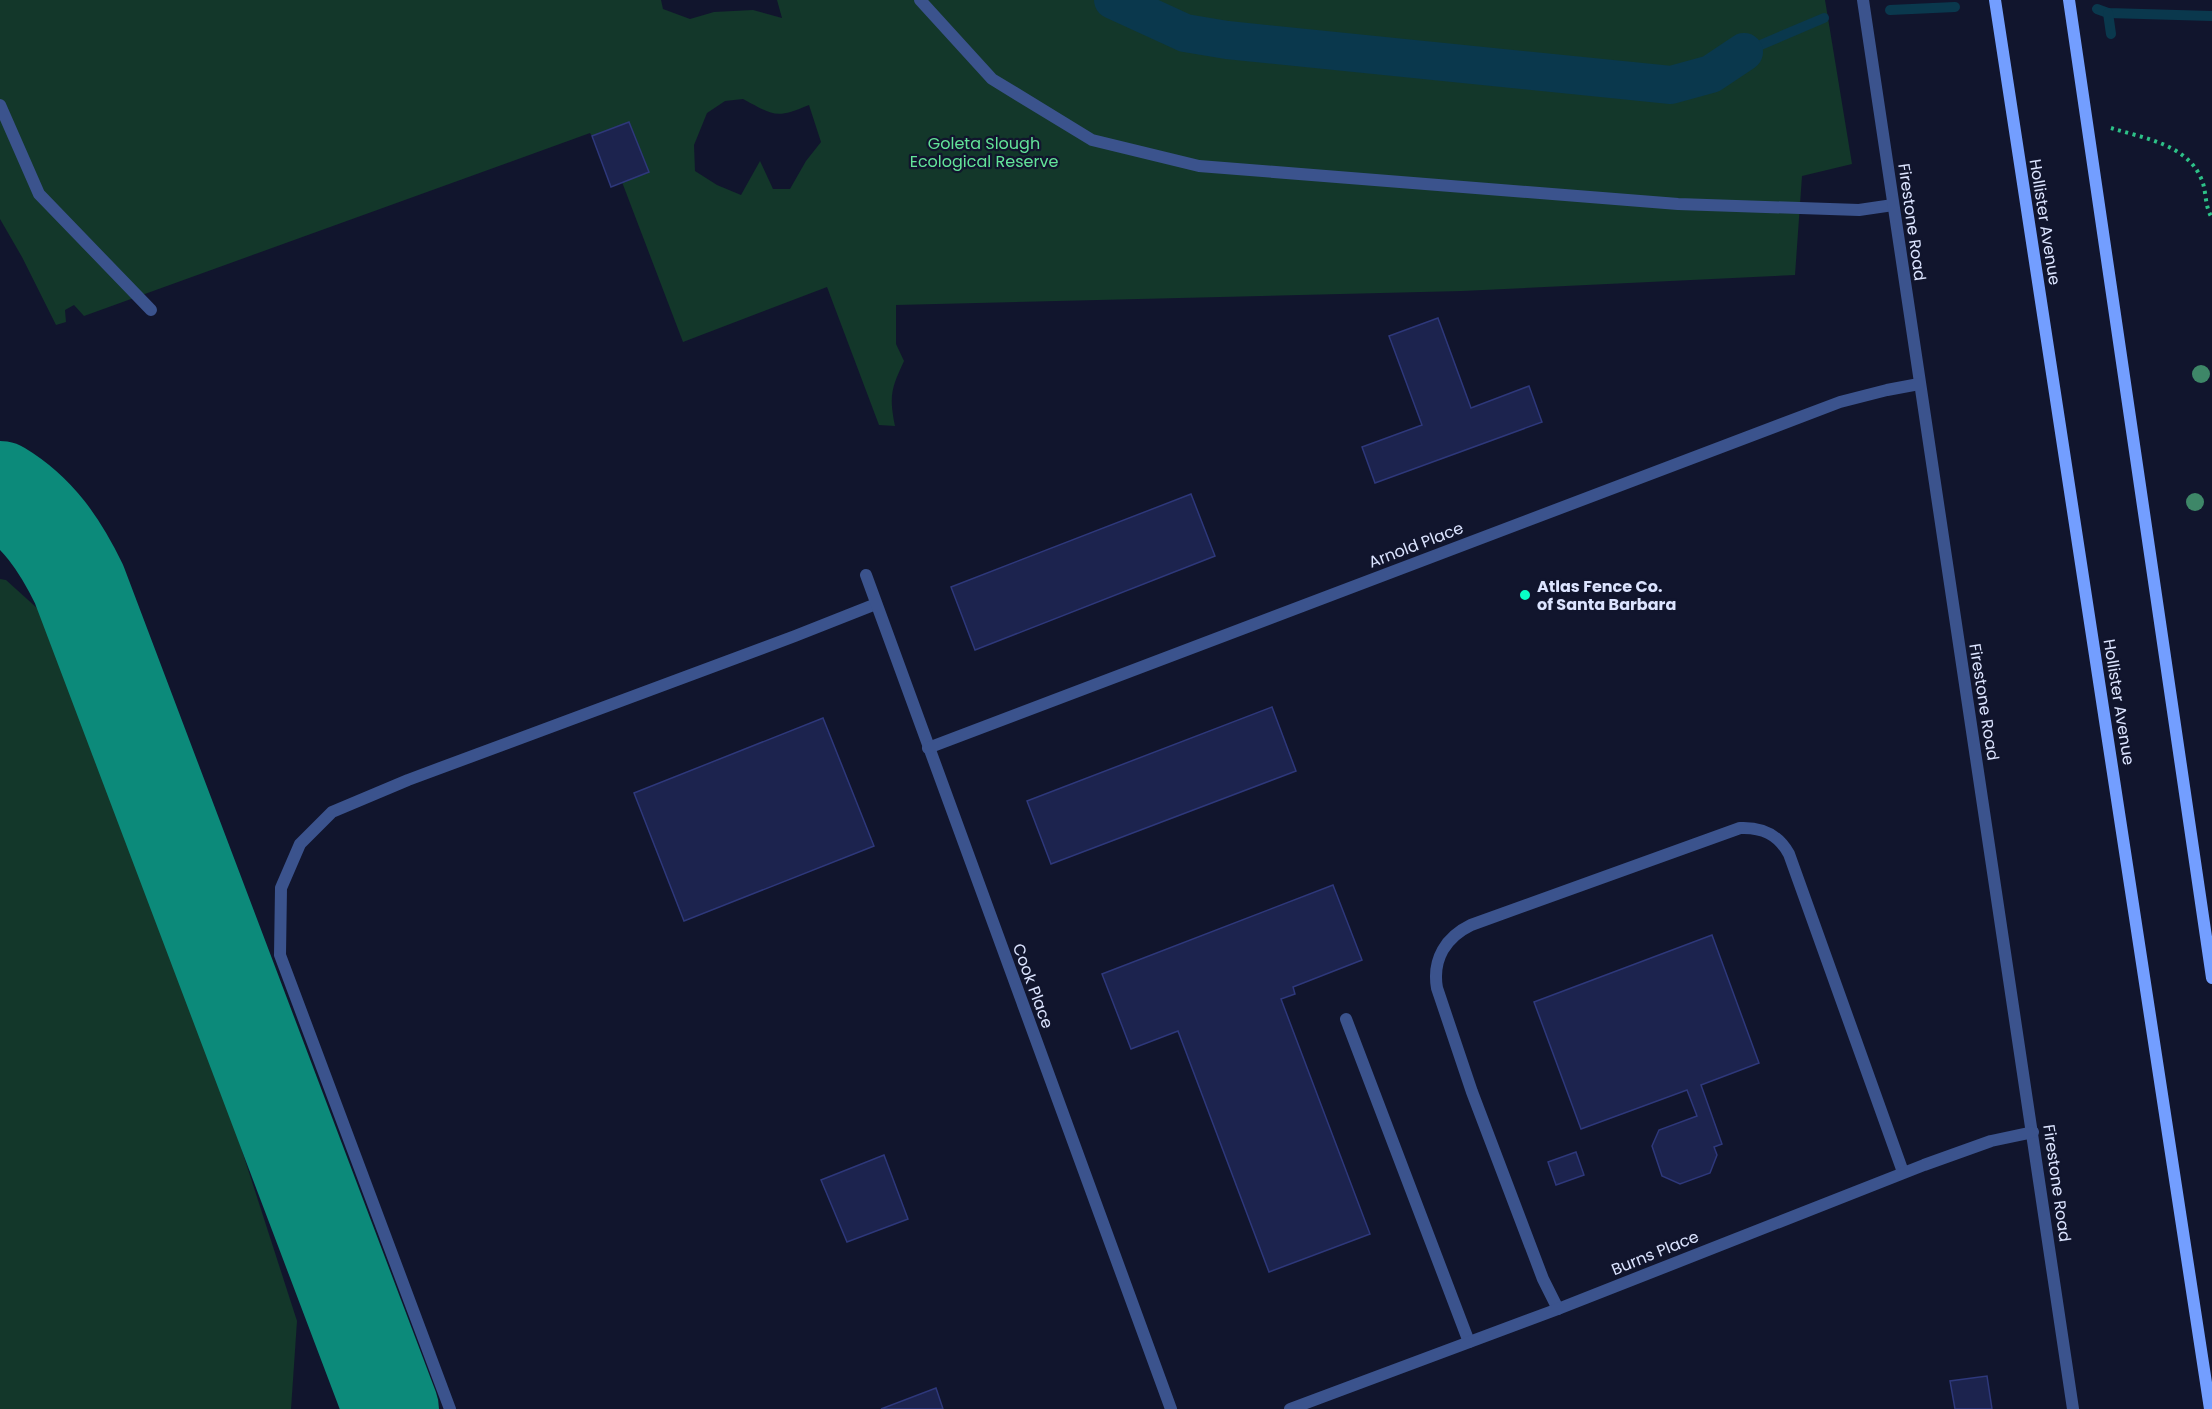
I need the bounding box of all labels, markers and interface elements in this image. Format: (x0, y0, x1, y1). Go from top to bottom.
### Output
park label: Goleta Slough Ecological Reserve (910, 132, 1058, 173)
street label: Hollister Avenue (2024, 157, 2066, 287)
street label: Firestone Road (1892, 162, 1932, 282)
street label: Arnold Place (1365, 516, 1467, 574)
place label: Atlas Fence Co. of Santa Barbara (1537, 575, 1676, 616)
marker: Atlas Fence Co. of Santa Barbara (1518, 588, 1532, 602)
street label: Hollister Avenue (2098, 637, 2140, 767)
street label: Firestone Road (1963, 642, 2005, 762)
street label: Cook Place (1007, 940, 1059, 1032)
street label: Firestone Road (2037, 1123, 2077, 1243)
street label: Burns Place (1608, 1225, 1702, 1281)

